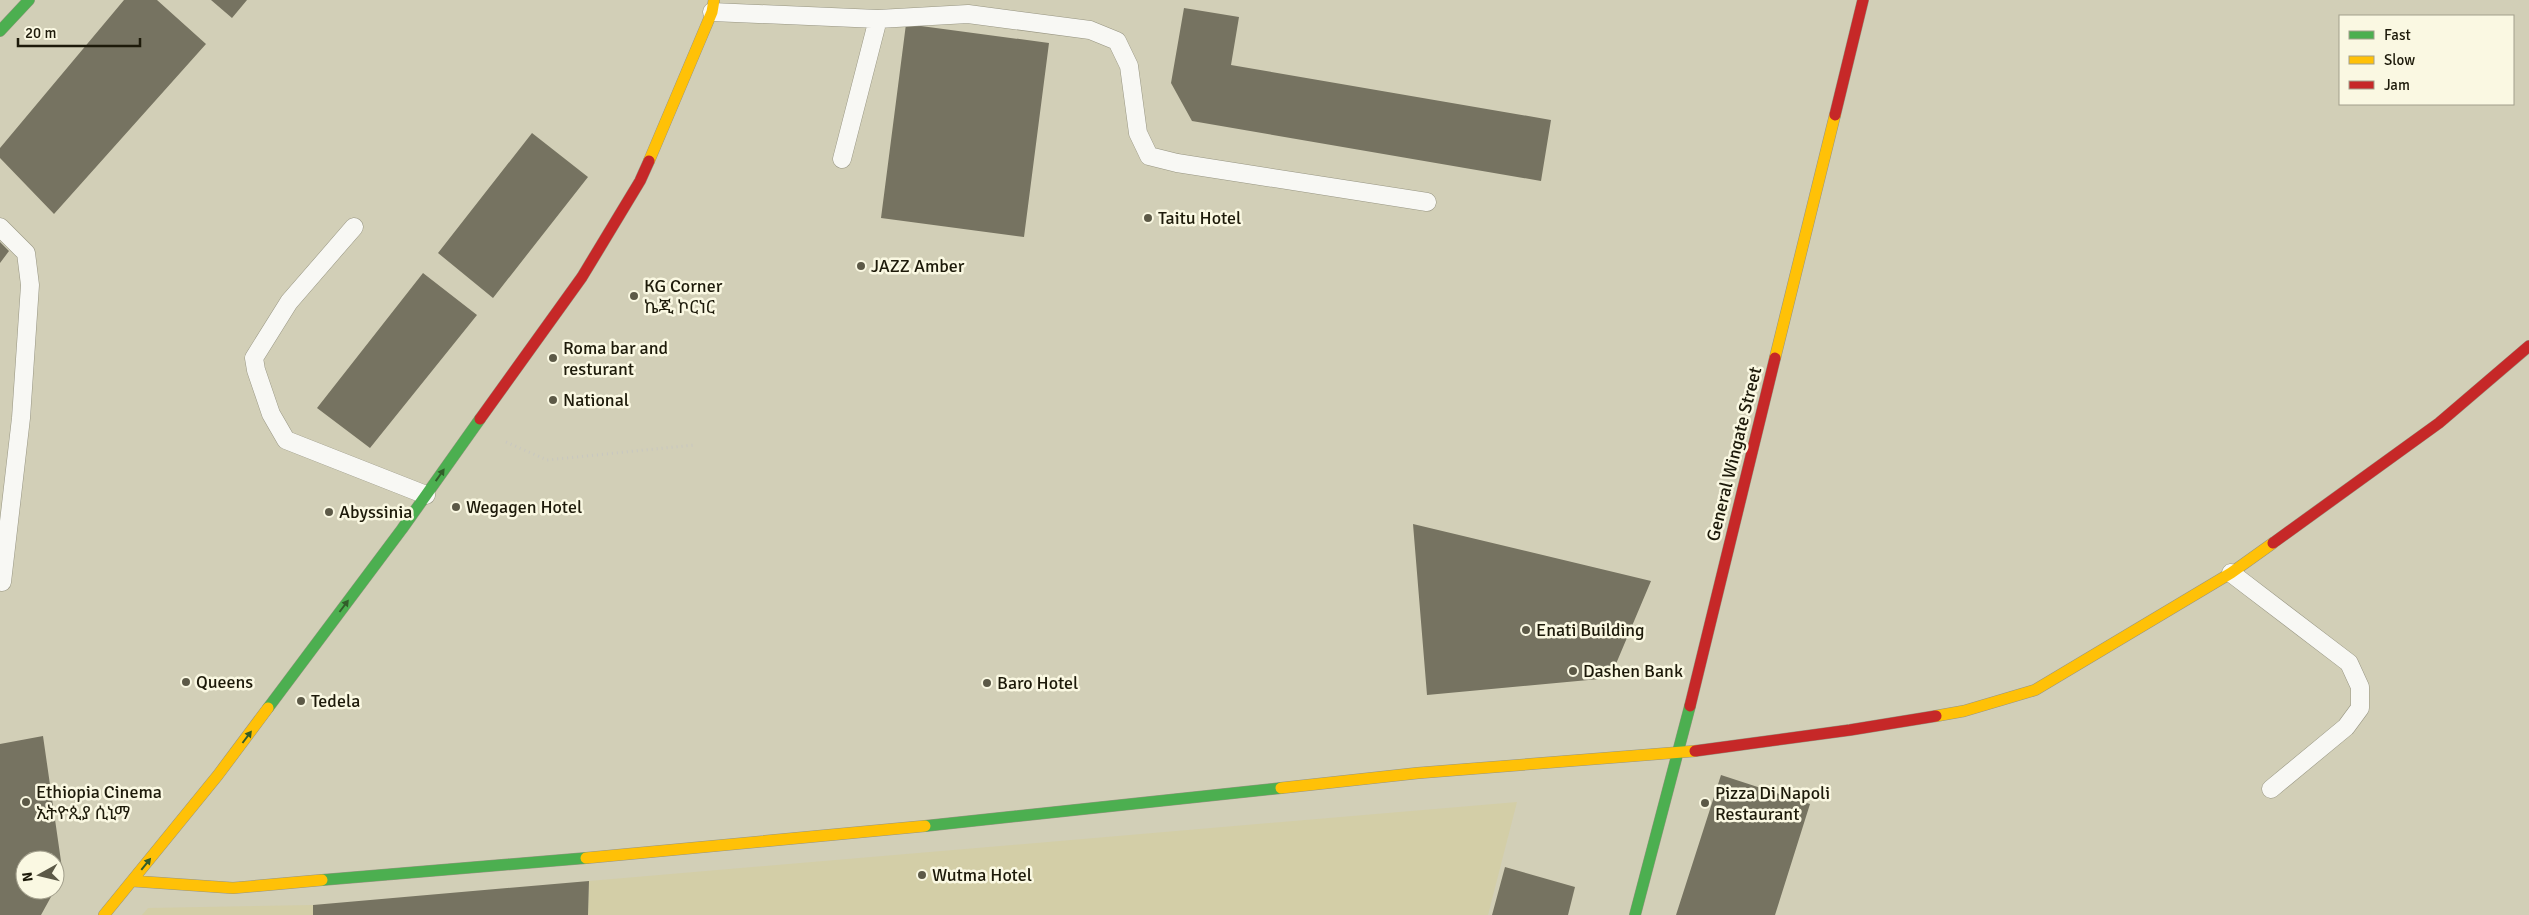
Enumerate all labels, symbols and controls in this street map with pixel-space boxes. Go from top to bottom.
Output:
scale bar [18,15,140,47]
legend [2339,15,2514,105]
text: 20 m [25,24,56,42]
text: Fast [2384,26,2411,44]
text: Slow [2384,51,2415,69]
text: Jam [2384,76,2410,94]
place label: Taitu Hotel [1158,207,1241,229]
marker: Taitu Hotel [1142,212,1154,224]
place label: JAZZ Amber [871,255,965,277]
marker: JAZZ Amber [855,260,867,272]
place label: KG Corner ኬጂ ኮርነር [644,275,723,318]
marker: KG Corner ኬጂ ኮርነር [628,290,640,302]
place label: Roma bar and resturant [563,337,668,380]
marker: Roma bar and resturant [547,352,559,364]
street label: General Wingate Street [1702,365,1766,543]
place label: National [563,389,629,411]
marker: National [547,394,559,406]
one-way arrow [435,468,445,482]
place label: Wegagen Hotel [466,496,582,518]
place label: Abyssinia [339,501,412,523]
marker: Wegagen Hotel [450,501,462,513]
marker: Abyssinia [323,506,335,518]
one-way arrow [338,600,349,613]
place label: Enati Building [1536,619,1645,641]
marker: Enati Building [1520,624,1532,636]
place label: Dashen Bank [1583,660,1683,682]
marker: Dashen Bank [1567,665,1579,677]
place label: Queens [196,671,253,693]
place label: Baro Hotel [997,672,1078,694]
marker: Queens [180,676,192,688]
marker: Baro Hotel [981,677,993,689]
place label: Tedela [311,690,360,712]
marker: Tedela [295,695,307,707]
one-way arrow [241,731,252,744]
place label: Ethiopia Cinema ኢትዮጲያ ሲኒማ [36,781,162,824]
place label: Pizza Di Napoli Restaurant [1715,782,1830,825]
marker: Ethiopia Cinema ኢትዮጲያ ሲኒማ [20,796,32,808]
marker: Pizza Di Napoli Restaurant [1699,797,1711,809]
north arrow [15,850,65,900]
one-way arrow [141,858,152,871]
place label: Wutma Hotel [932,864,1032,886]
marker: Wutma Hotel [916,869,928,881]
text: N [19,871,37,883]

